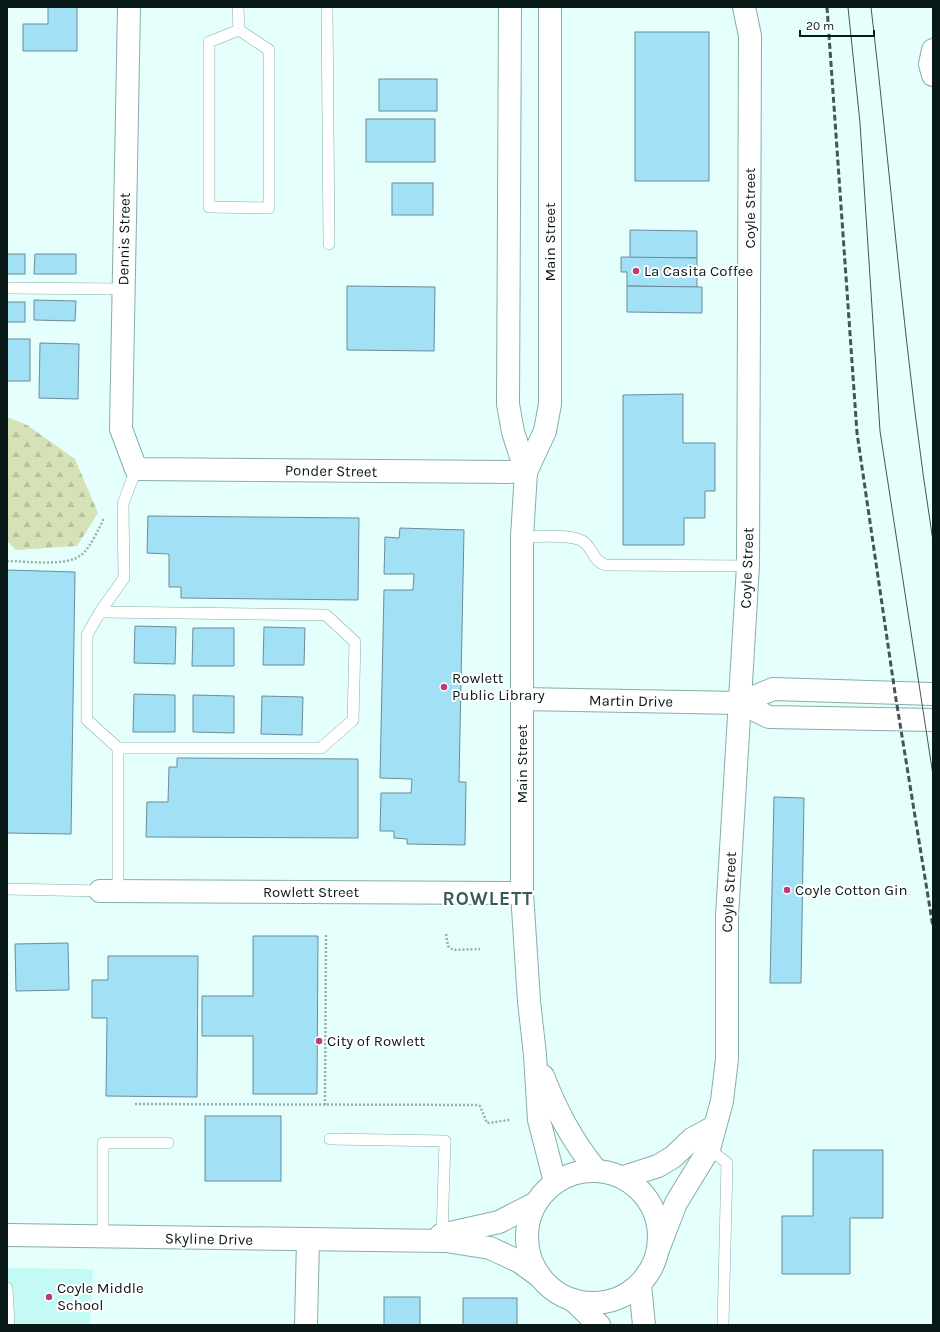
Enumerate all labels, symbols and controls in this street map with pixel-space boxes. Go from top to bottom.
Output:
scale bar [800,12,874,38]
text: 20 m [806,19,834,33]
street label: Coyle Street [741,167,759,249]
street label: Dennis Street [114,192,134,286]
street label: Main Street [541,202,559,282]
place label: La Casita Coffee [644,262,753,280]
marker: La Casita Coffee [631,266,641,276]
street label: Ponder Street [285,461,378,481]
street label: Coyle Street [737,527,757,609]
place label: Rowlett Public Library [452,669,545,704]
marker: Rowlett Public Library [439,682,449,692]
street label: Martin Drive [589,691,673,711]
street label: Main Street [513,724,531,804]
street label: Coyle Street [718,851,740,933]
place label: Coyle Cotton Gin [795,881,908,899]
street label: Rowlett Street [263,883,359,901]
marker: Coyle Cotton Gin [782,885,792,895]
district label: ROWLETT [443,888,533,910]
place label: City of Rowlett [327,1032,426,1050]
marker: City of Rowlett [314,1036,324,1046]
street label: Skyline Drive [165,1229,253,1249]
place label: Coyle Middle School [57,1279,144,1314]
marker: Coyle Middle School [44,1292,54,1302]

